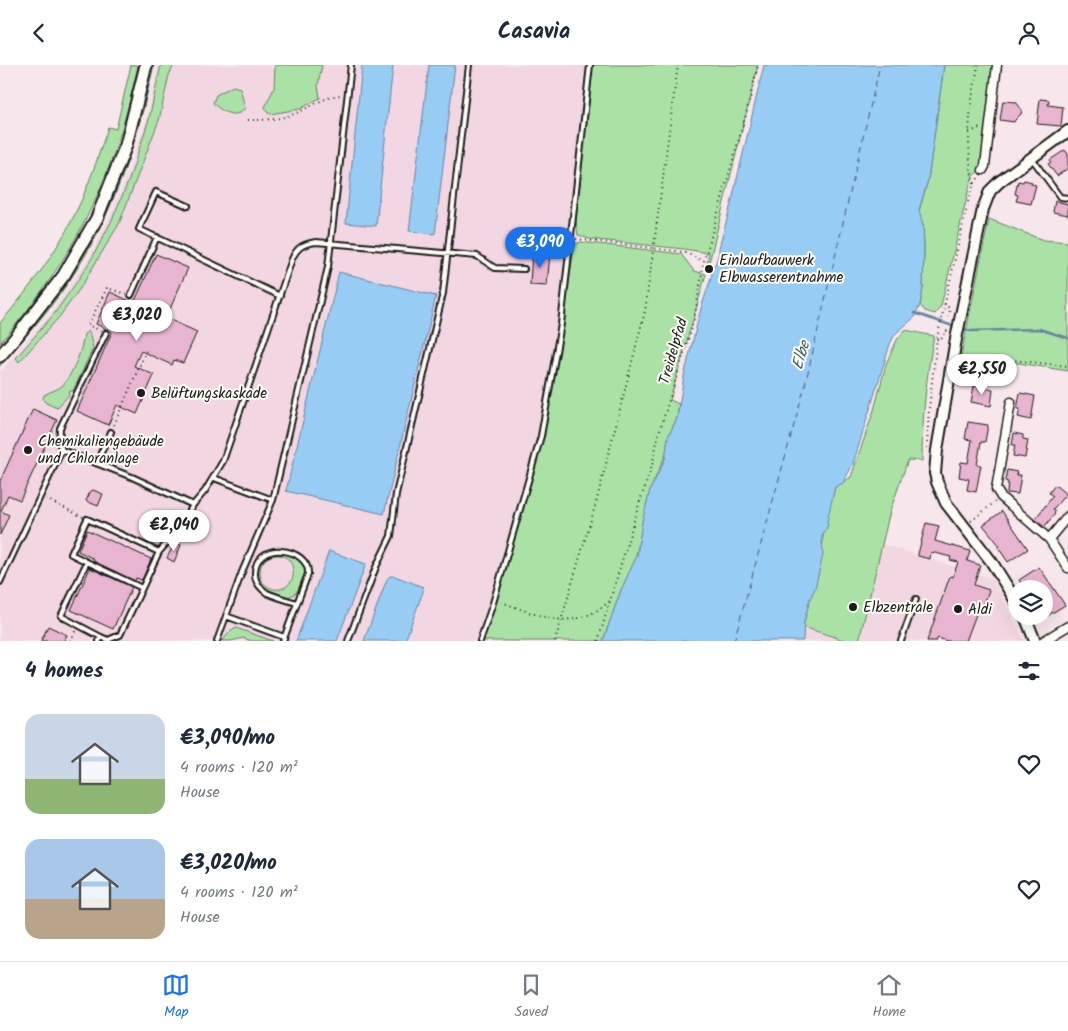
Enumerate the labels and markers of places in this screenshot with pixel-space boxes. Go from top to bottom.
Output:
pin: €3,090 [499,227,581,269]
place label: Einlaufbauwerk Elbwasserentnahme [719,249,844,290]
marker: Einlaufbauwerk Elbwasserentnahme [703,263,715,275]
pin: €3,020 [96,299,178,342]
pin: €2,550 [941,353,1023,396]
place label: Belüftungskaskade [151,382,267,406]
marker: Belüftungskaskade [135,387,147,399]
place label: Chemikaliengebäude und Chloranlage [38,430,164,471]
marker: Chemikaliengebäude und Chloranlage [22,444,34,456]
pin: €2,040 [133,509,215,552]
place label: Elbzentrale [863,596,933,620]
place label: Aldi [968,598,993,622]
marker: Elbzentrale [847,601,859,613]
marker: Aldi [952,603,964,615]

